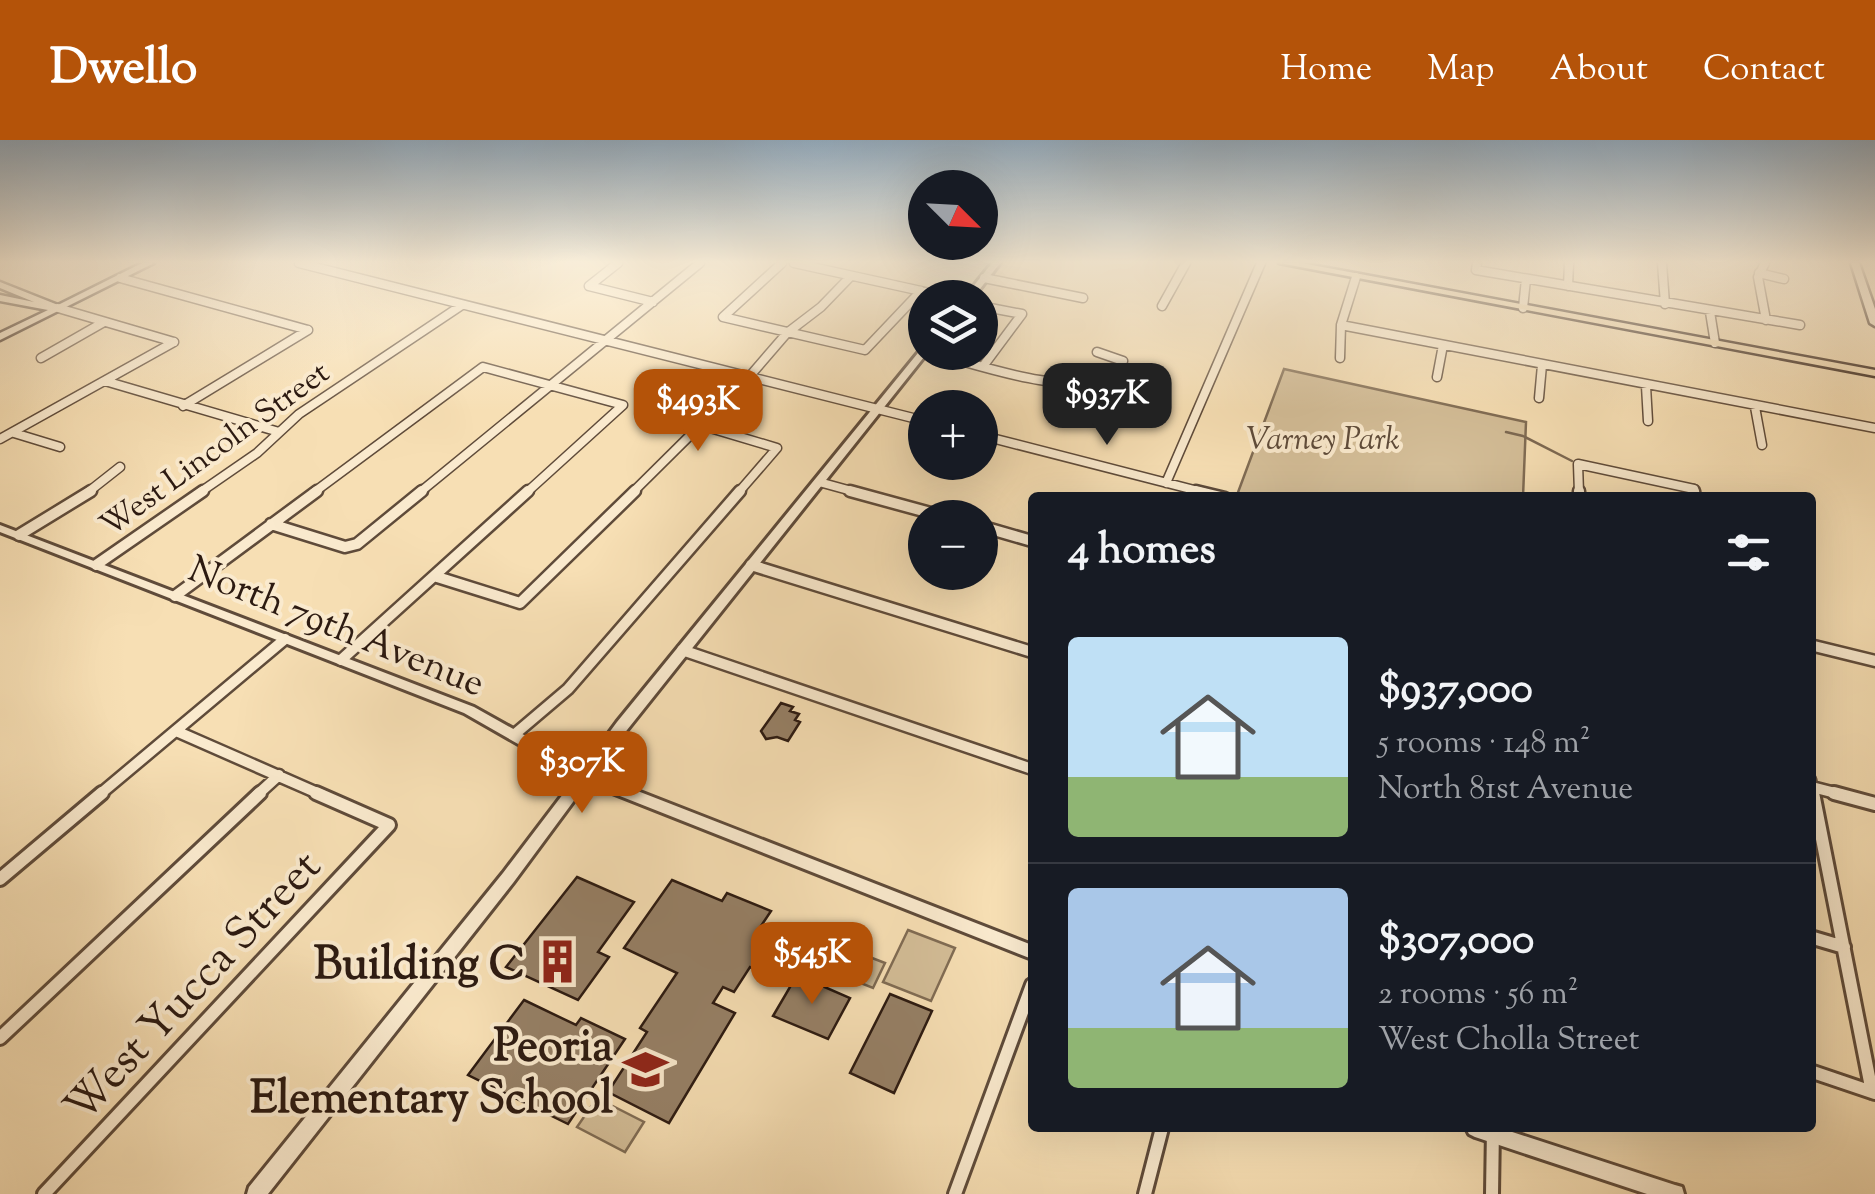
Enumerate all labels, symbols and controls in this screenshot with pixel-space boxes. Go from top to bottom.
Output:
text: Dwello [50,36,197,105]
text: Home [1280,45,1372,96]
text: Map [1427,45,1495,96]
text: About [1550,45,1648,96]
text: Contact [1703,45,1825,96]
north arrow [908,170,998,260]
map controls [908,170,998,590]
button: layers [908,280,998,370]
street label: West Lincoln Street [92,351,340,549]
pin: $937K [1037,363,1177,448]
pin: $493K [628,369,768,454]
text: $937K [1065,372,1149,418]
text: $493K [656,378,740,424]
button: + [908,390,998,480]
park label: Varney Park [1246,418,1400,464]
button: − [908,500,998,590]
text: 4 homes [1068,522,1216,582]
icon: filters [1721,525,1776,580]
street label: North 79th Avenue [179,545,492,713]
text: $937,000 [1378,661,1533,721]
icon: home [1148,677,1268,797]
text: 5 rooms · 148 m² [1378,721,1591,767]
pin: $307K [512,731,652,816]
text: $307K [539,740,625,786]
text: North 81st Avenue [1378,767,1633,813]
street label: West Yucca Street [51,838,339,1139]
text: $307,000 [1378,912,1534,972]
pin: $545K [742,922,882,1007]
icon: home [1148,928,1268,1048]
text: $545K [773,931,851,977]
place label: Building C [314,935,525,1000]
building icon: Building C [534,938,582,986]
text: 2 rooms · 56 m² [1378,972,1578,1018]
place label: Peoria Elementary School [250,1017,613,1134]
text: West Cholla Street [1378,1018,1639,1064]
school or university icon: Peoria Elementary School [622,1046,670,1094]

